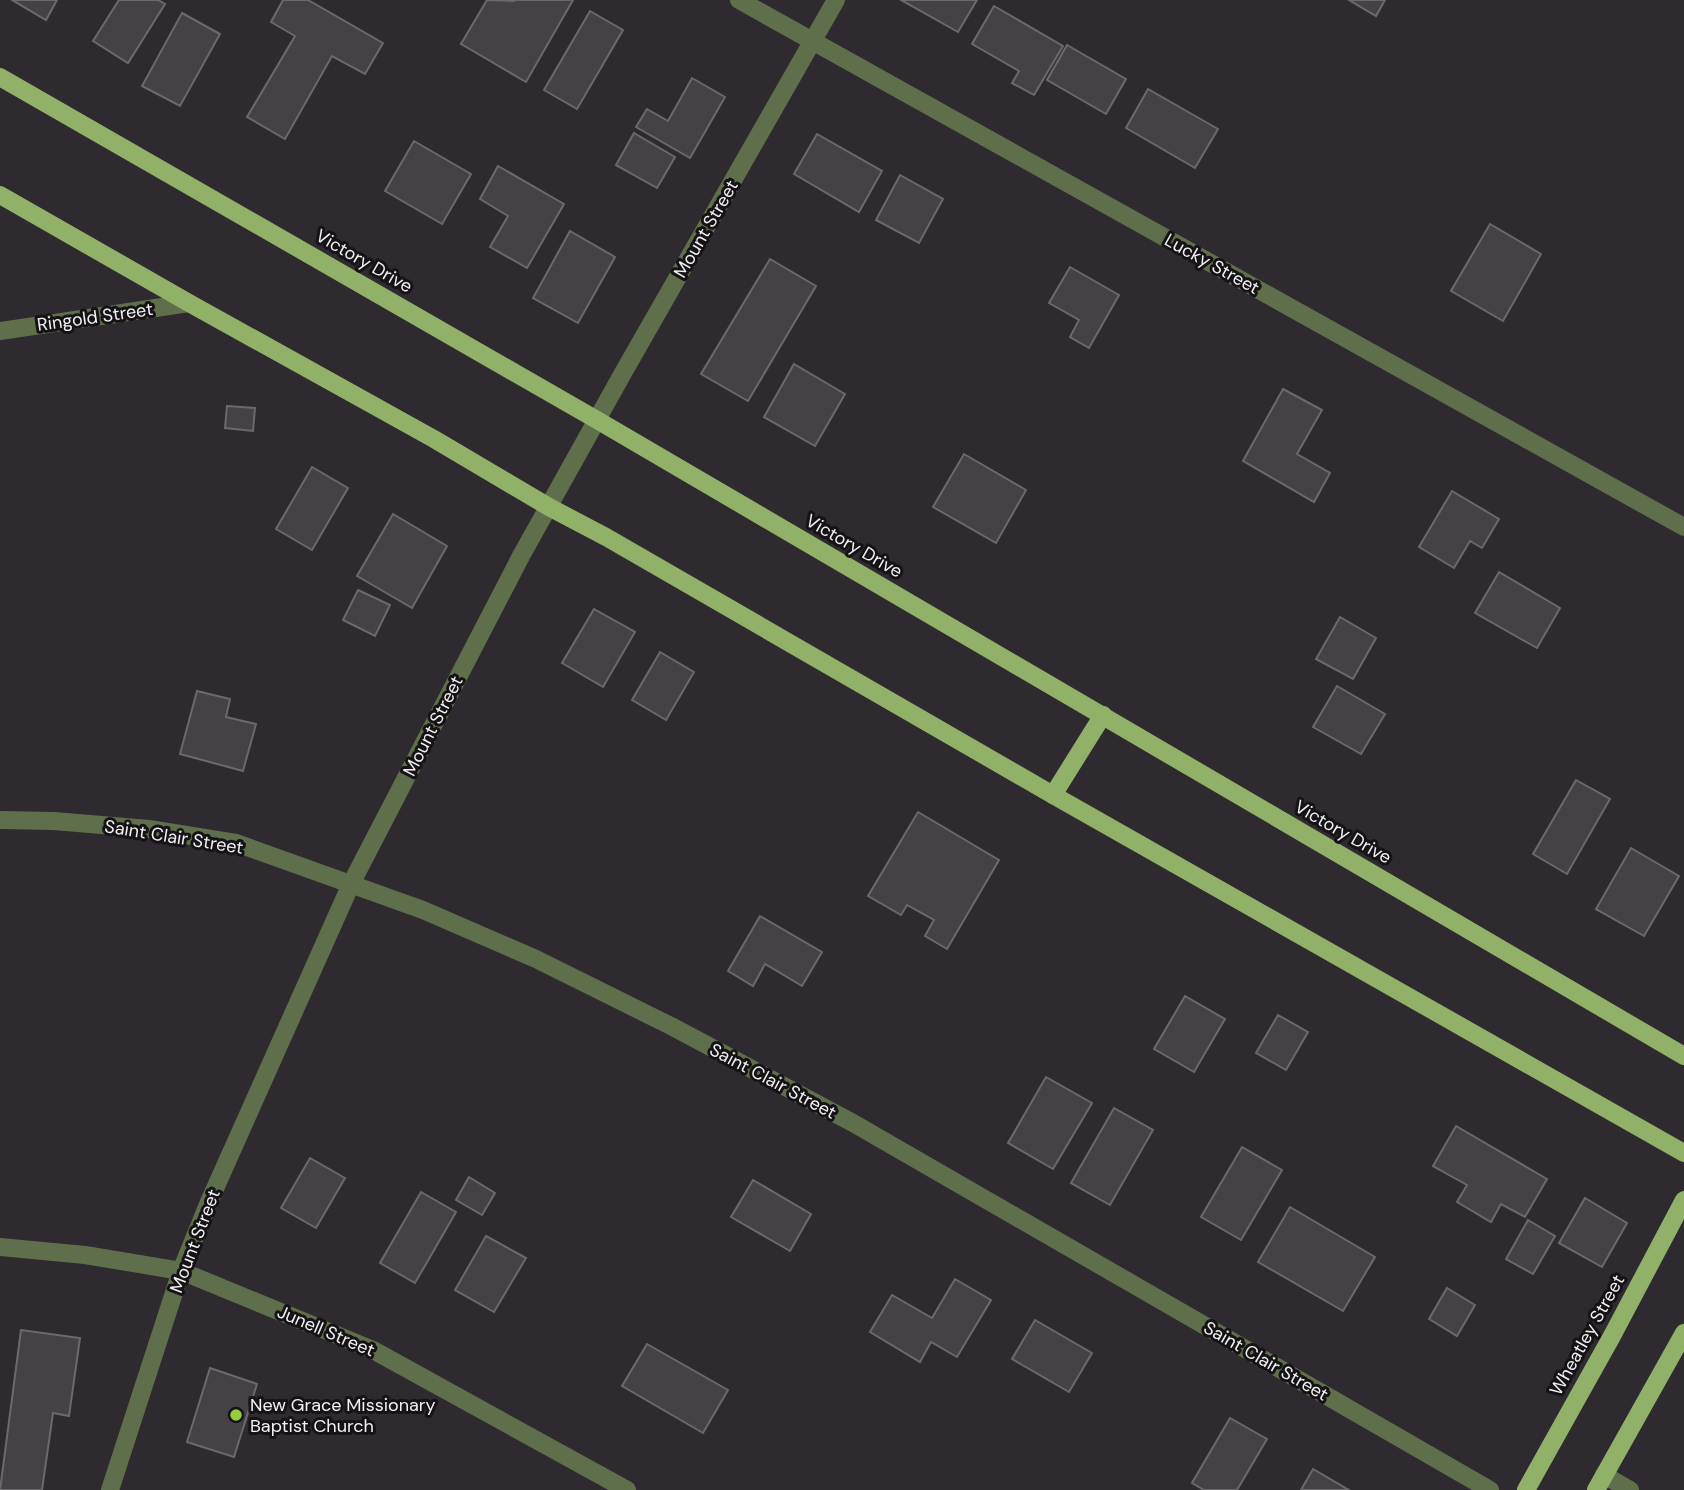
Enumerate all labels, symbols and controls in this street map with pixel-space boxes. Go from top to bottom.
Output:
street label: Mount Street [668,176,744,282]
street label: Victory Drive [311,224,417,298]
street label: Lucky Street [1160,228,1264,300]
street label: Ringold Street [35,297,155,337]
street label: Victory Drive [801,509,907,583]
street label: Mount Street [397,672,469,780]
street label: Victory Drive [1290,795,1396,869]
street label: Saint Clair Street [103,814,245,860]
street label: Saint Clair Street [705,1037,841,1125]
street label: Mount Street [164,1186,226,1296]
street label: Wheatley Street [1544,1270,1630,1400]
street label: Junell Street [274,1300,378,1362]
street label: Saint Clair Street [1199,1316,1333,1406]
place label: New Grace Missionary Baptist Church [250,1393,436,1438]
marker: New Grace Missionary Baptist Church [228,1407,244,1423]

